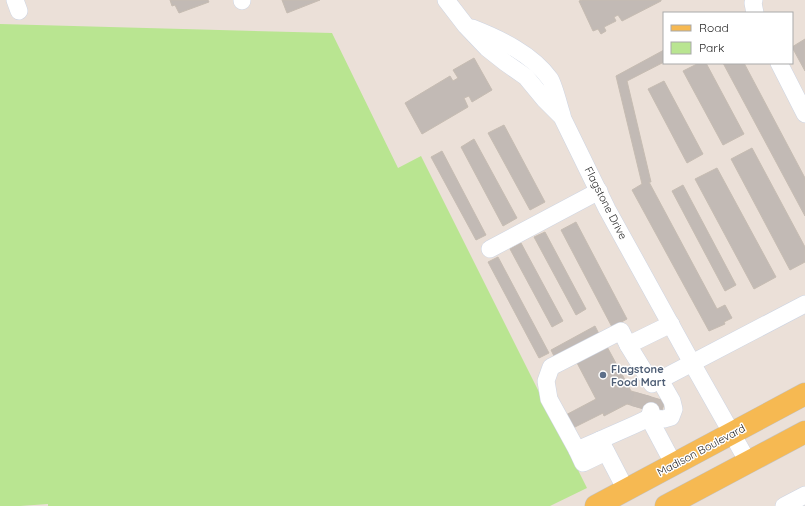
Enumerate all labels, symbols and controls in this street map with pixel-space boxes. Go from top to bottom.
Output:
legend [663,12,793,64]
text: Road [699,20,729,35]
text: Park [699,40,724,55]
street label: Flagstone Drive [582,164,630,242]
place label: Flagstone Food Mart [611,362,666,389]
marker: Flagstone Food Mart [598,370,608,380]
street label: Madison Boulevard [655,421,747,479]

